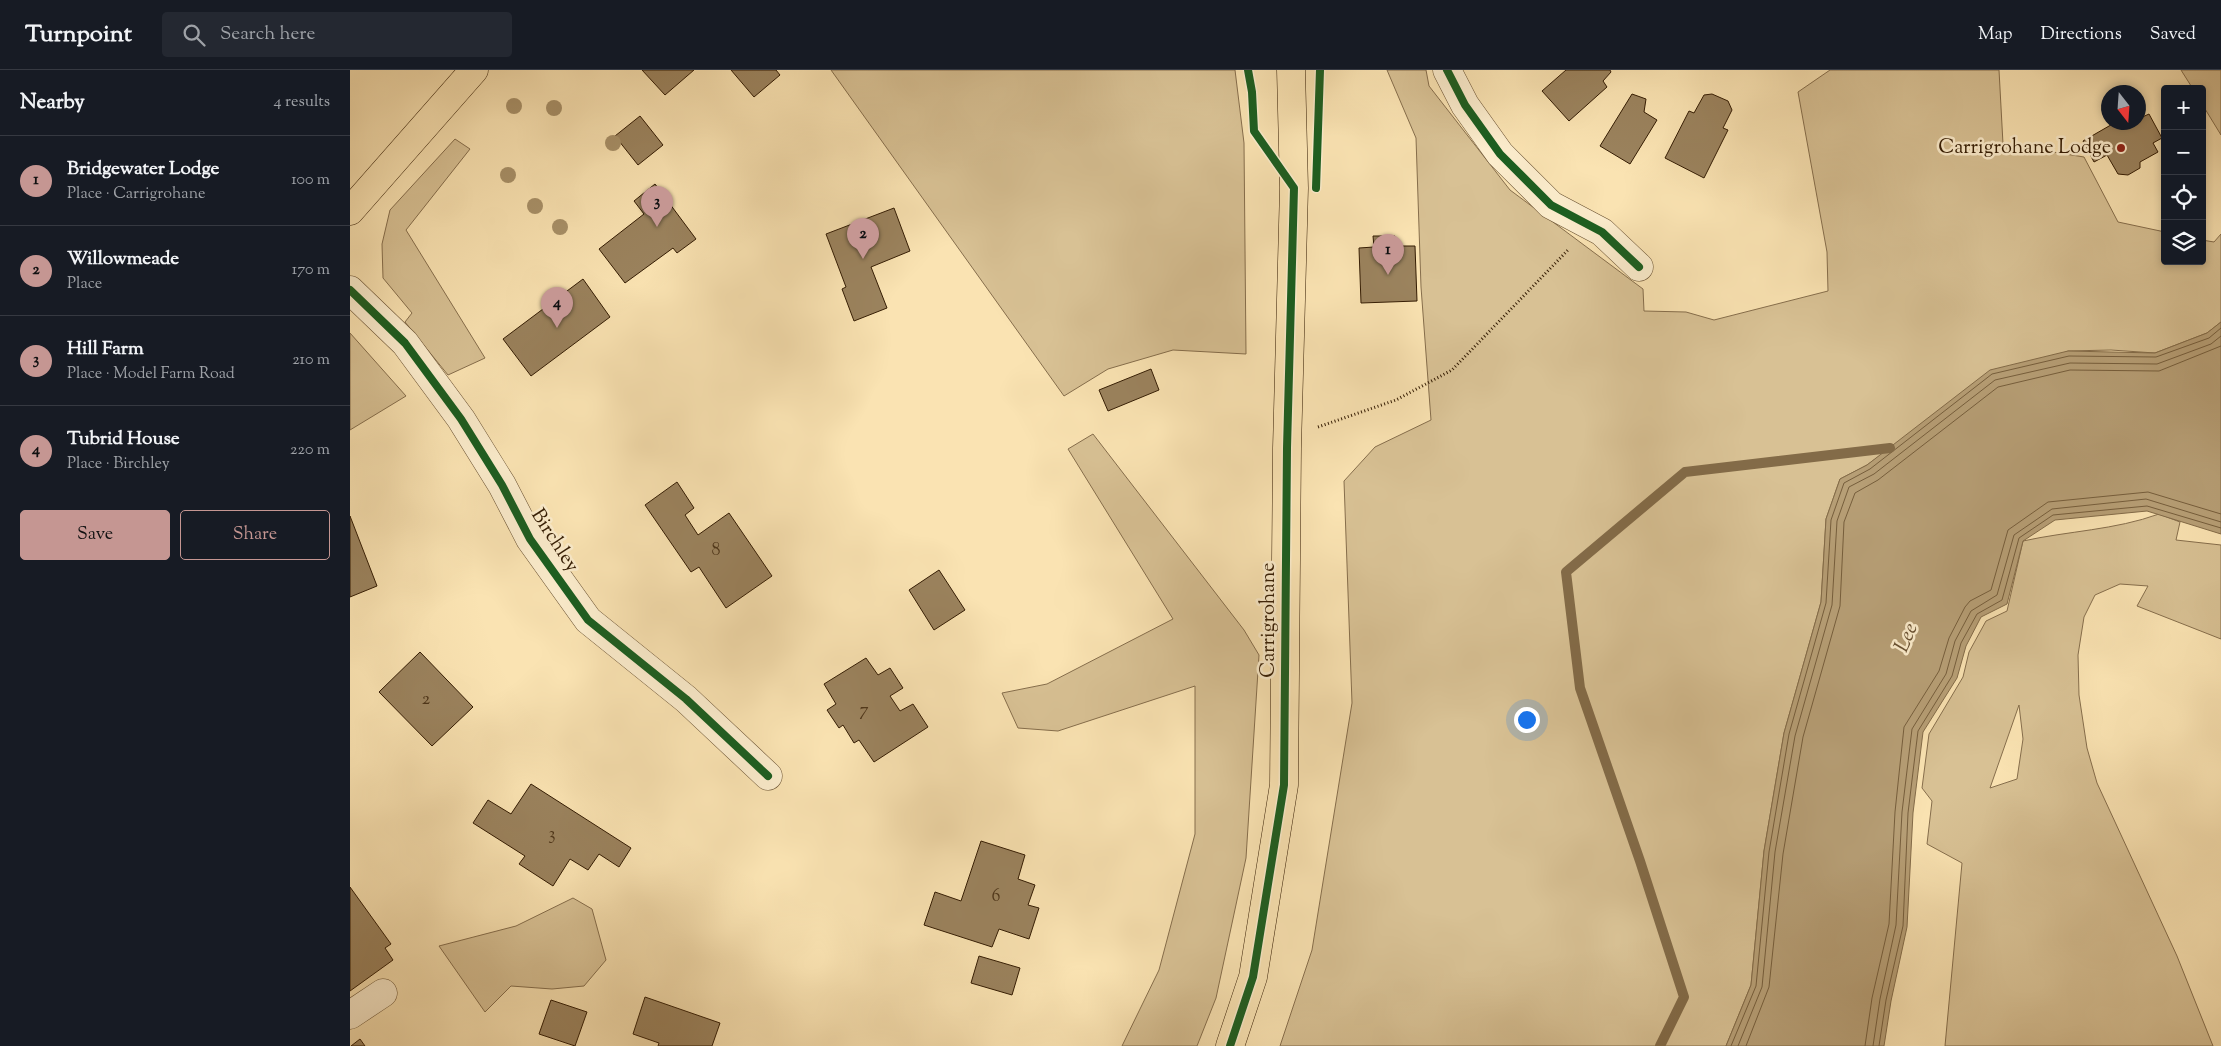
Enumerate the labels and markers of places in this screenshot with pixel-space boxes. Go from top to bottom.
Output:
place label: Carrigrohane Lodge [1938,134,2111,163]
marker: Carrigrohane Lodge [2115,142,2127,154]
pin: 3 [641,186,673,227]
pin: 2 [847,218,879,259]
pin: 1 [1372,234,1404,275]
pin: 4 [541,287,573,328]

